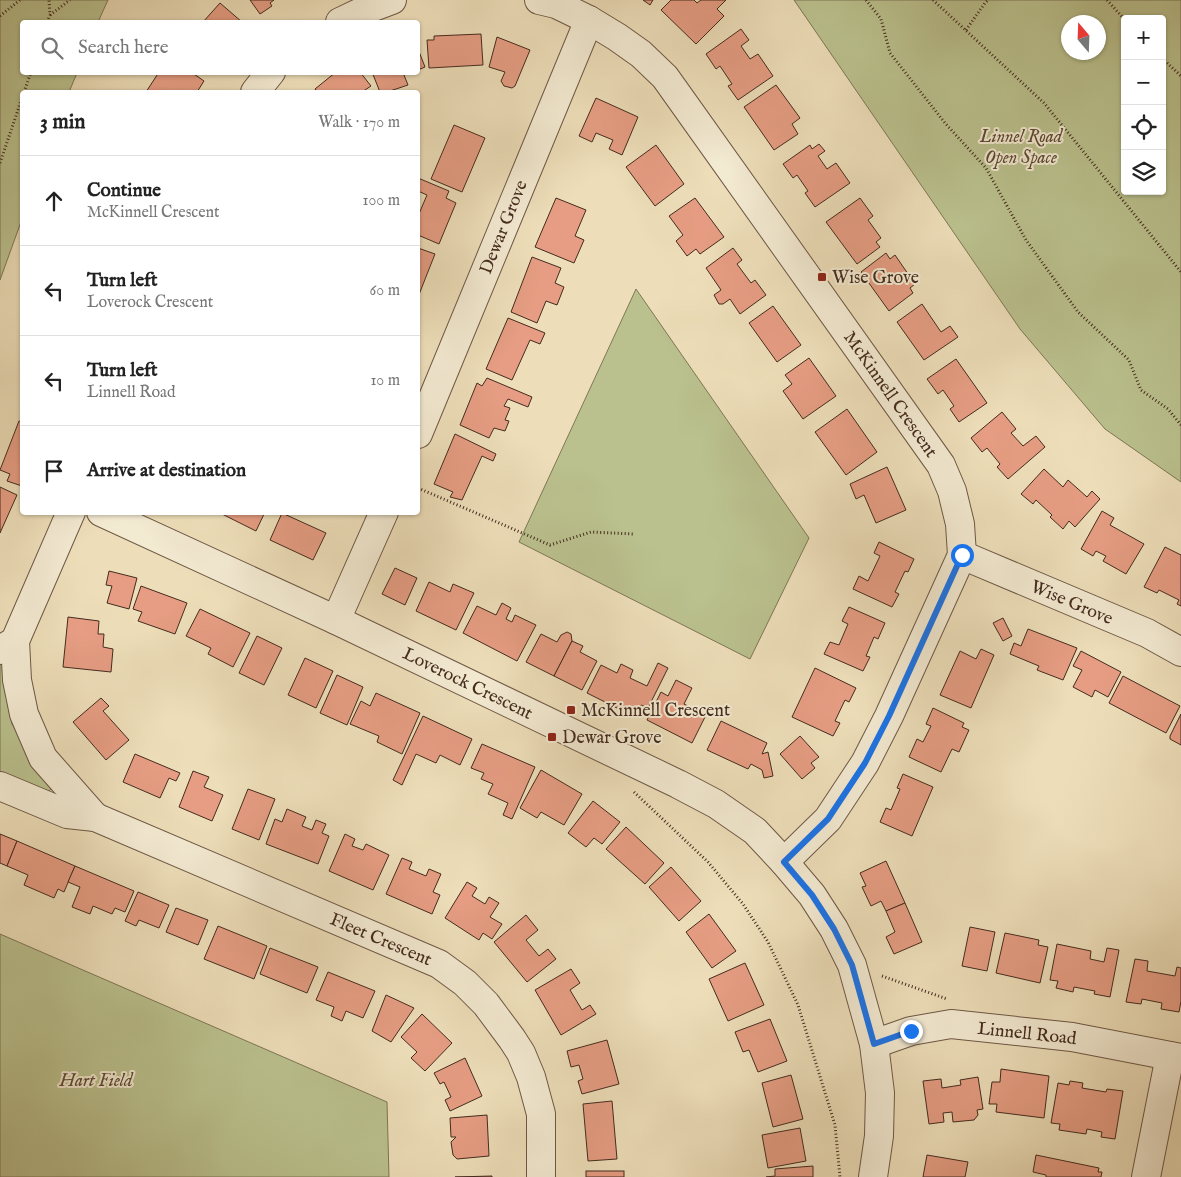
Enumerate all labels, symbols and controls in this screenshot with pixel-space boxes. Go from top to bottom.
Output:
north arrow [1061,15,1106,60]
map controls [1121,15,1166,195]
button: + [1121,15,1166,60]
search box [20,20,420,75]
icon: search [38,34,66,62]
text: Search here [78,36,169,60]
button: − [1121,60,1166,105]
button: locate [1121,105,1166,150]
text: 3 min [40,109,85,136]
text: Walk · 170 m [318,113,400,133]
park label: Linnel Road Open Space [979,126,1064,170]
button: layers [1121,150,1166,195]
street label: Dewar Grove [475,177,534,278]
text: Continue [87,179,161,203]
icon: ahead [40,187,68,215]
text: 100 m [363,191,400,211]
text: McKinnell Crescent [87,203,220,223]
place label: Wise Grove [832,267,919,290]
text: Turn left [87,269,158,293]
marker: Wise Grove [816,271,828,283]
icon: left [40,277,68,305]
text: 60 m [370,281,400,301]
text: Loverock Crescent [87,293,213,313]
street label: McKinnell Crescent [838,327,942,463]
text: Turn left [87,359,158,383]
icon: left [40,367,68,395]
text: 10 m [370,371,400,391]
text: Linnell Road [87,383,175,403]
icon: arrive [40,457,68,485]
text: Arrive at destination [87,459,246,483]
route start [951,544,974,567]
street label: Wise Grove [1027,576,1116,631]
street label: Loverock Crescent [399,643,536,726]
place label: McKinnell Crescent [581,700,730,723]
marker: McKinnell Crescent [565,704,577,716]
place label: Dewar Grove [562,727,661,750]
marker: Dewar Grove [546,731,558,743]
street label: Fleet Crescent [326,909,435,972]
street label: Linnell Road [976,1018,1078,1051]
route end [900,1020,923,1043]
park label: Hart Field [58,1070,134,1093]

